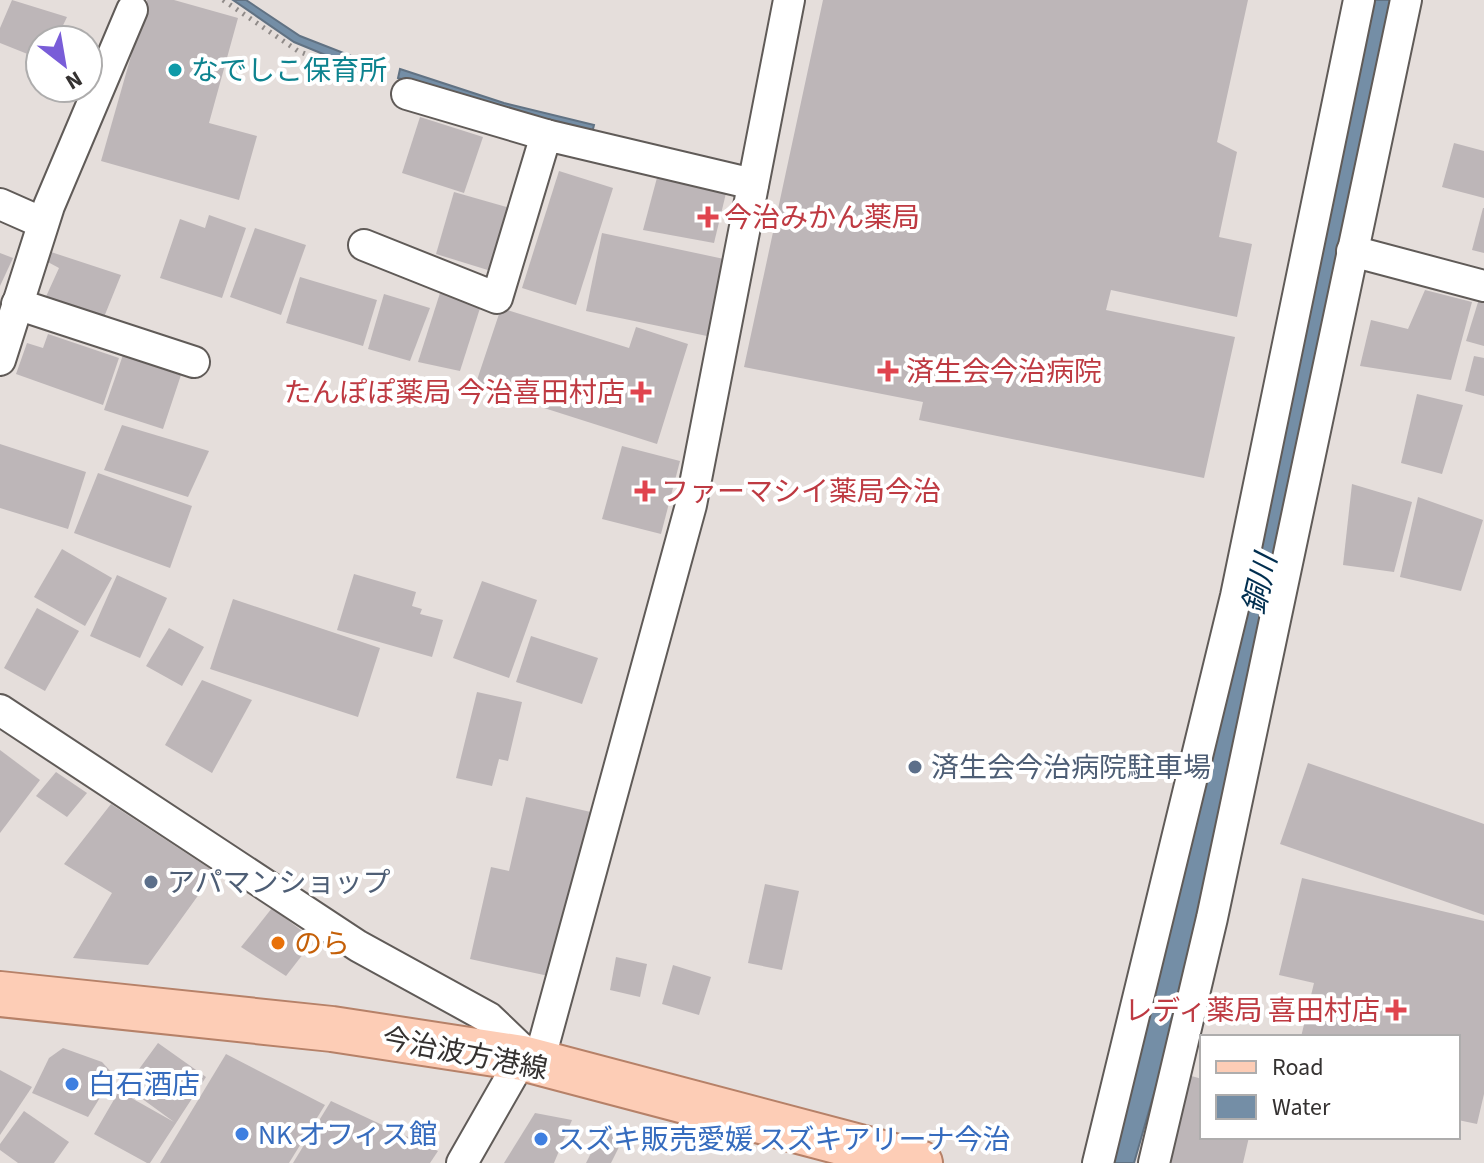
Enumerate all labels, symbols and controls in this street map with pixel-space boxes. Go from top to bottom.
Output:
north arrow [24,24,104,104]
place label: なでしこ保育所 [191,51,387,91]
marker: なでしこ保育所 [166,61,184,79]
text: N [59,63,88,98]
place label: 今治みかん薬局 [724,198,920,238]
marker: 今治みかん薬局 [699,208,717,226]
place label: 済生会今治病院 [906,352,1102,392]
marker: 済生会今治病院 [877,360,899,382]
place label: たんぽぽ薬局 今治喜田村店 [283,373,625,413]
marker: たんぽぽ薬局 今治喜田村店 [632,383,650,401]
place label: ファーマシイ薬局今治 [661,472,941,512]
marker: ファーマシイ薬局今治 [636,482,654,500]
water label: 銅川 [1233,547,1289,618]
place label: 済生会今治病院駐車場 [931,748,1211,788]
marker: 済生会今治病院駐車場 [906,758,924,776]
place label: アパマンショップ [167,863,390,903]
marker: アパマンショップ [142,873,160,891]
place label: のら [294,924,350,964]
marker: のら [269,934,287,952]
place label: レディ薬局 喜田村店 [1124,991,1380,1031]
marker: レディ薬局 喜田村店 [1387,1001,1405,1019]
street label: 今治波方港線 [379,1018,551,1090]
legend [1200,1035,1460,1139]
text: Road [1272,1050,1324,1085]
place label: 白石酒店 [88,1065,200,1105]
marker: 白石酒店 [63,1075,81,1093]
text: Water [1272,1090,1331,1125]
place label: NK オフィス館 [258,1115,437,1155]
place label: スズキ販売愛媛 スズキアリーナ今治 [557,1120,1011,1160]
marker: NK オフィス館 [233,1125,251,1143]
marker: スズキ販売愛媛 スズキアリーナ今治 [532,1130,550,1148]

